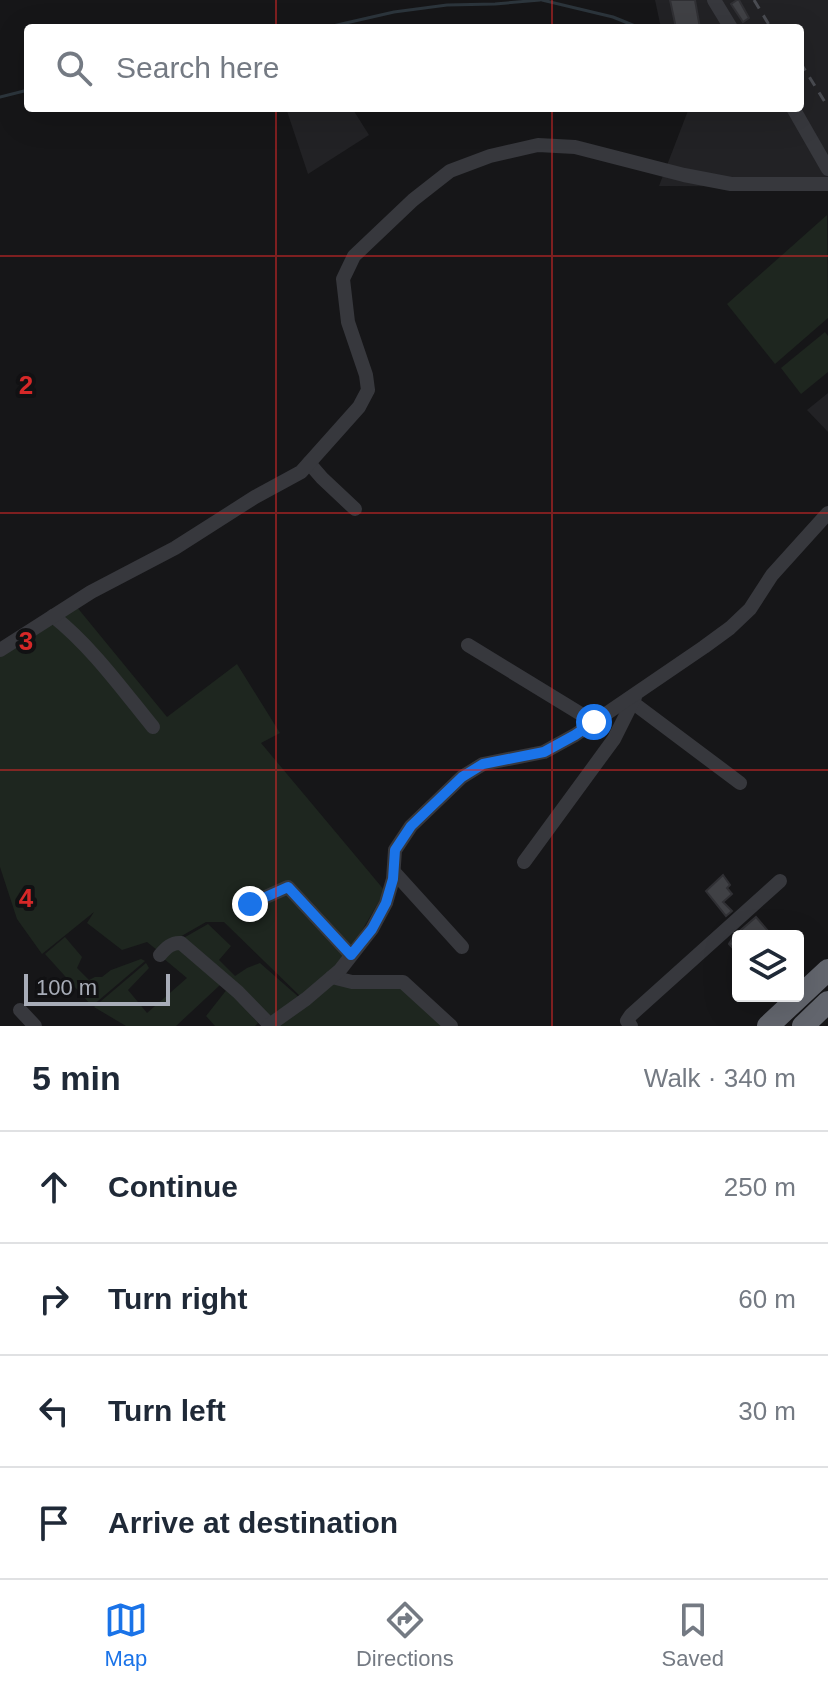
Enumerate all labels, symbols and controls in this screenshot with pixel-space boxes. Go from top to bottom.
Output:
search box [24,24,804,112]
icon: search [52,46,96,90]
text: Search here [116,51,279,84]
text: 2 [19,370,33,400]
text: 3 [19,626,33,656]
route start [576,704,612,740]
text: 4 [19,883,34,913]
route end [232,886,268,922]
map controls [732,930,804,1002]
button: layers [732,930,804,1002]
scale bar [24,970,170,1006]
text: 100 m [36,975,97,1000]
text: 5 min [32,1059,121,1097]
text: Walk · 340 m [644,1063,796,1093]
icon: ahead [32,1165,76,1209]
text: Continue [108,1170,238,1203]
text: 250 m [724,1172,796,1202]
icon: right [32,1277,76,1321]
text: Turn right [108,1282,247,1315]
text: 60 m [738,1284,796,1314]
icon: left [32,1389,76,1433]
text: Turn left [108,1394,226,1427]
text: 30 m [738,1396,796,1426]
icon: arrive [32,1501,76,1545]
text: Arrive at destination [108,1506,398,1539]
tab: Map [104,1598,148,1672]
tab: Directions [356,1598,454,1672]
tab: Saved [662,1598,724,1672]

